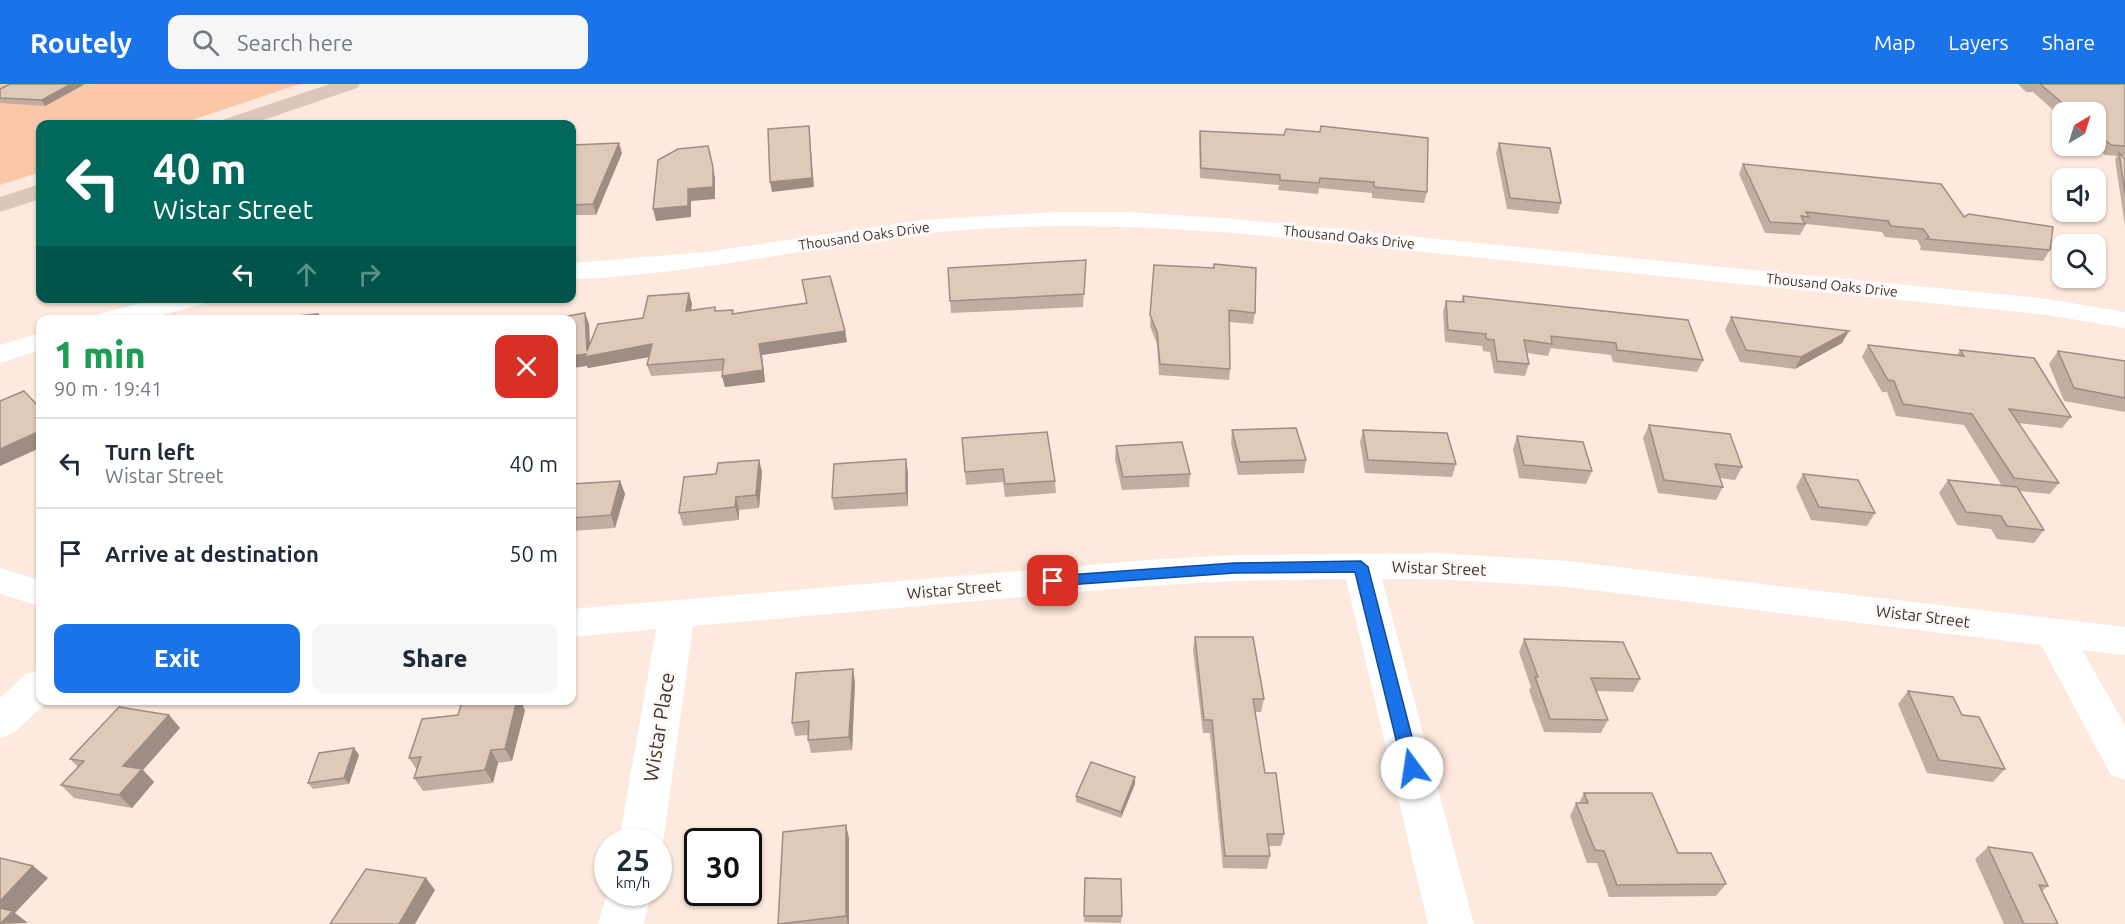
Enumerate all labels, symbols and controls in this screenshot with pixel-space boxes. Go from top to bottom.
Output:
search box [168,15,588,69]
icon: search [189,26,222,59]
text: Routely [30,27,132,58]
text: Search here [237,30,353,55]
text: Map [1874,30,1915,54]
text: Layers [1948,30,2009,54]
text: Share [2042,30,2095,54]
north arrow [2052,102,2106,156]
map controls [2052,102,2106,288]
icon: left [54,144,132,222]
text: 40 m [153,145,247,192]
button: sound [2052,168,2106,222]
text: Wistar Street [153,194,313,224]
street label: Thousand Oaks Drive [797,219,931,253]
street label: Thousand Oaks Drive [1282,222,1416,252]
button: search [2052,234,2106,288]
icon: left [227,258,260,291]
icon: ahead [290,258,323,291]
icon: right [353,258,386,291]
street label: Thousand Oaks Drive [1765,270,1899,300]
text: 1 min [54,334,146,375]
button: close [495,335,558,398]
text: 90 m · 19:41 [54,377,163,400]
text: Turn left [105,439,195,464]
icon: left [54,447,87,480]
text: 40 m [509,451,558,476]
text: Wistar Street [105,464,224,487]
icon: arrive [54,537,87,570]
text: Arrive at destination [105,541,319,566]
text: 50 m [509,541,558,566]
pin [1027,555,1078,606]
street label: Wistar Street [1391,557,1487,579]
icon: arrive [1036,564,1069,597]
street label: Wistar Street [906,576,1003,602]
street label: Wistar Street [1875,601,1972,631]
button: Exit [54,624,300,693]
button: Share [312,624,558,693]
street label: Wistar Place [639,671,679,783]
position arrow [1380,736,1444,800]
speed limit sign: 30 [684,828,762,906]
text: 25 [616,843,650,877]
text: km/h [616,874,650,891]

